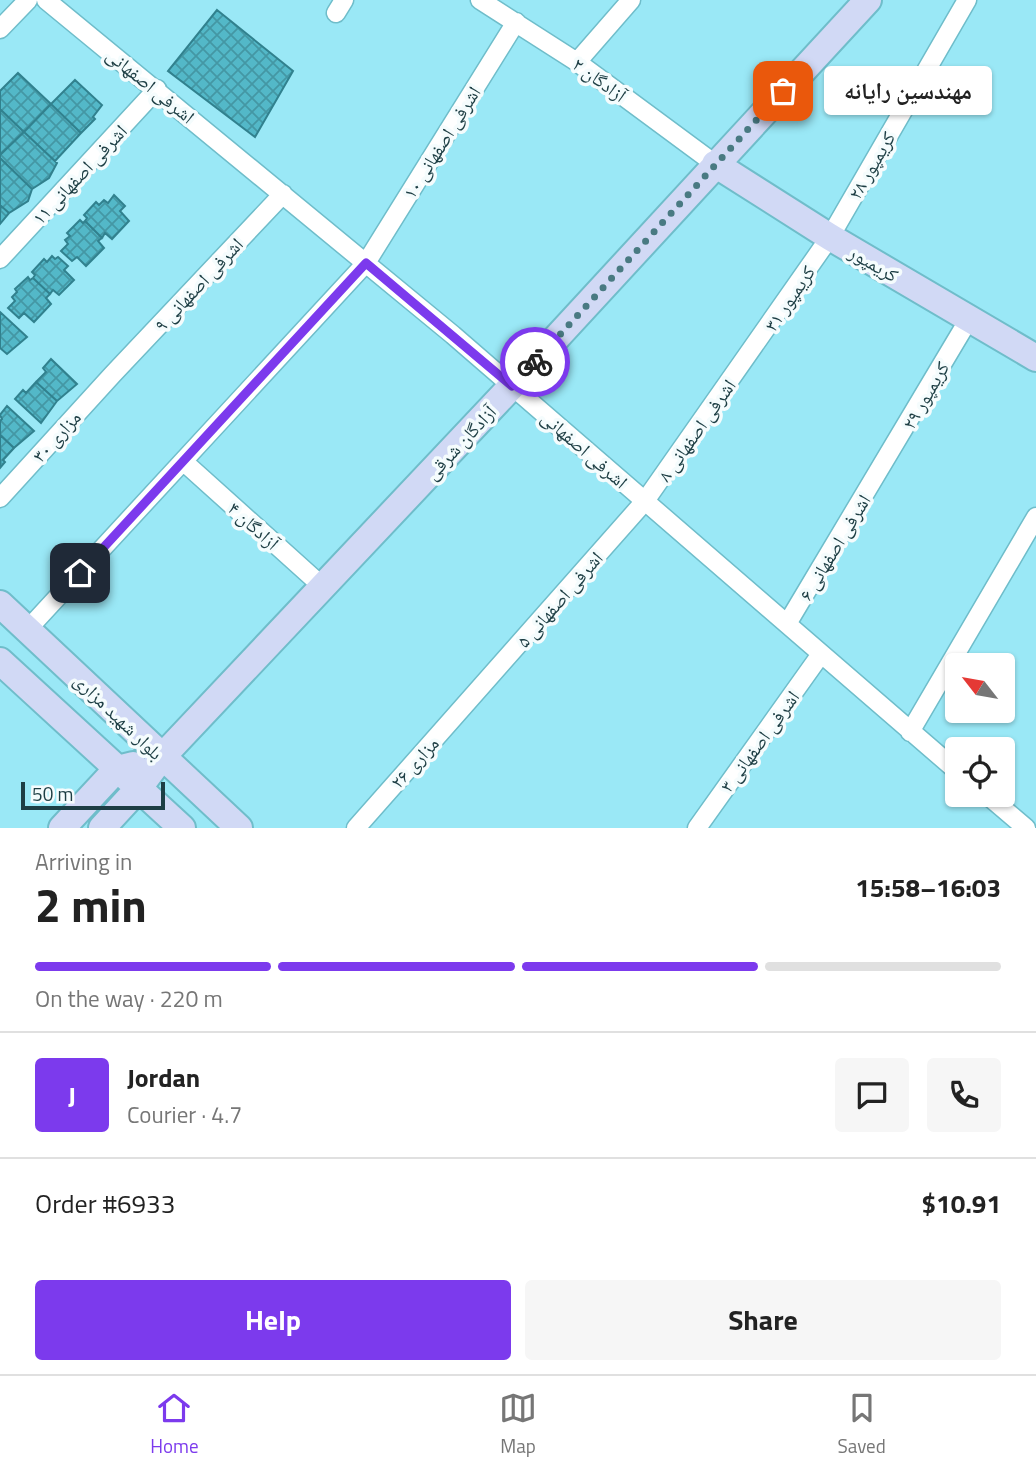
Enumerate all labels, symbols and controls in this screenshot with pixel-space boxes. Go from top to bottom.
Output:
street label: اشرفی اصفهانی [100,40,202,130]
street label: آزادگان ۲ [567,49,634,109]
pin [753,61,813,121]
callout: مهندسین رایانه [825,66,993,116]
icon: bag [764,72,802,110]
text: مهندسین رایانه [844,73,972,108]
street label: اشرفی اصفهانی ۱۰ [395,80,487,204]
street label: اشرفی اصفهانی ۱۱ [25,117,133,231]
street label: کریمپور ۲۸ [840,126,902,204]
street label: اشرفی اصفهانی ۹ [147,230,249,338]
street label: کریمپور [843,237,904,289]
street label: کریمپور ۳۱ [756,259,822,337]
courier [500,327,570,397]
icon: bike [516,343,554,381]
street label: کریمپور ۲۹ [894,356,956,434]
street label: اشرفی اصفهانی ۸ [650,373,742,487]
street label: آزادگان شرقی [418,397,503,486]
street label: اشرفی اصفهانی [535,403,635,495]
street label: مزاری ۳۰ [25,404,87,468]
street label: اشرفی اصفهانی ۶ [791,488,877,606]
street label: آزادگان ۴ [222,494,287,557]
pin [50,543,110,603]
street label: اشرفی اصفهانی ۵ [509,544,609,654]
icon: home [61,554,99,592]
north arrow [945,653,1015,723]
map controls [945,653,1015,807]
street label: بلوار شهید مزاری [68,666,170,766]
street label: اشرفی اصفهانی ۳ [712,684,806,798]
street label: مزاری ۲۶ [383,730,445,794]
button: locate [945,737,1015,807]
scale bar [21,779,164,811]
text: 50 m [32,779,73,808]
text: Arriving in [35,844,132,879]
text: 15:58–16:03 [855,868,1001,907]
text: 2 min [35,870,147,940]
text: On the way · 220 m [35,981,223,1016]
text: Jordan [127,1058,200,1097]
button: chat [835,1058,909,1132]
button: phone [927,1058,1001,1132]
text: J [68,1076,76,1115]
text: Courier · 4.7 [127,1097,242,1132]
text: Order #6933 [35,1184,175,1223]
text: $10.91 [922,1184,1001,1223]
button: Help [35,1280,511,1360]
button: Share [525,1280,1001,1360]
tab: Home [150,1389,198,1460]
tab: Map [499,1389,537,1460]
tab: Saved [837,1389,886,1460]

